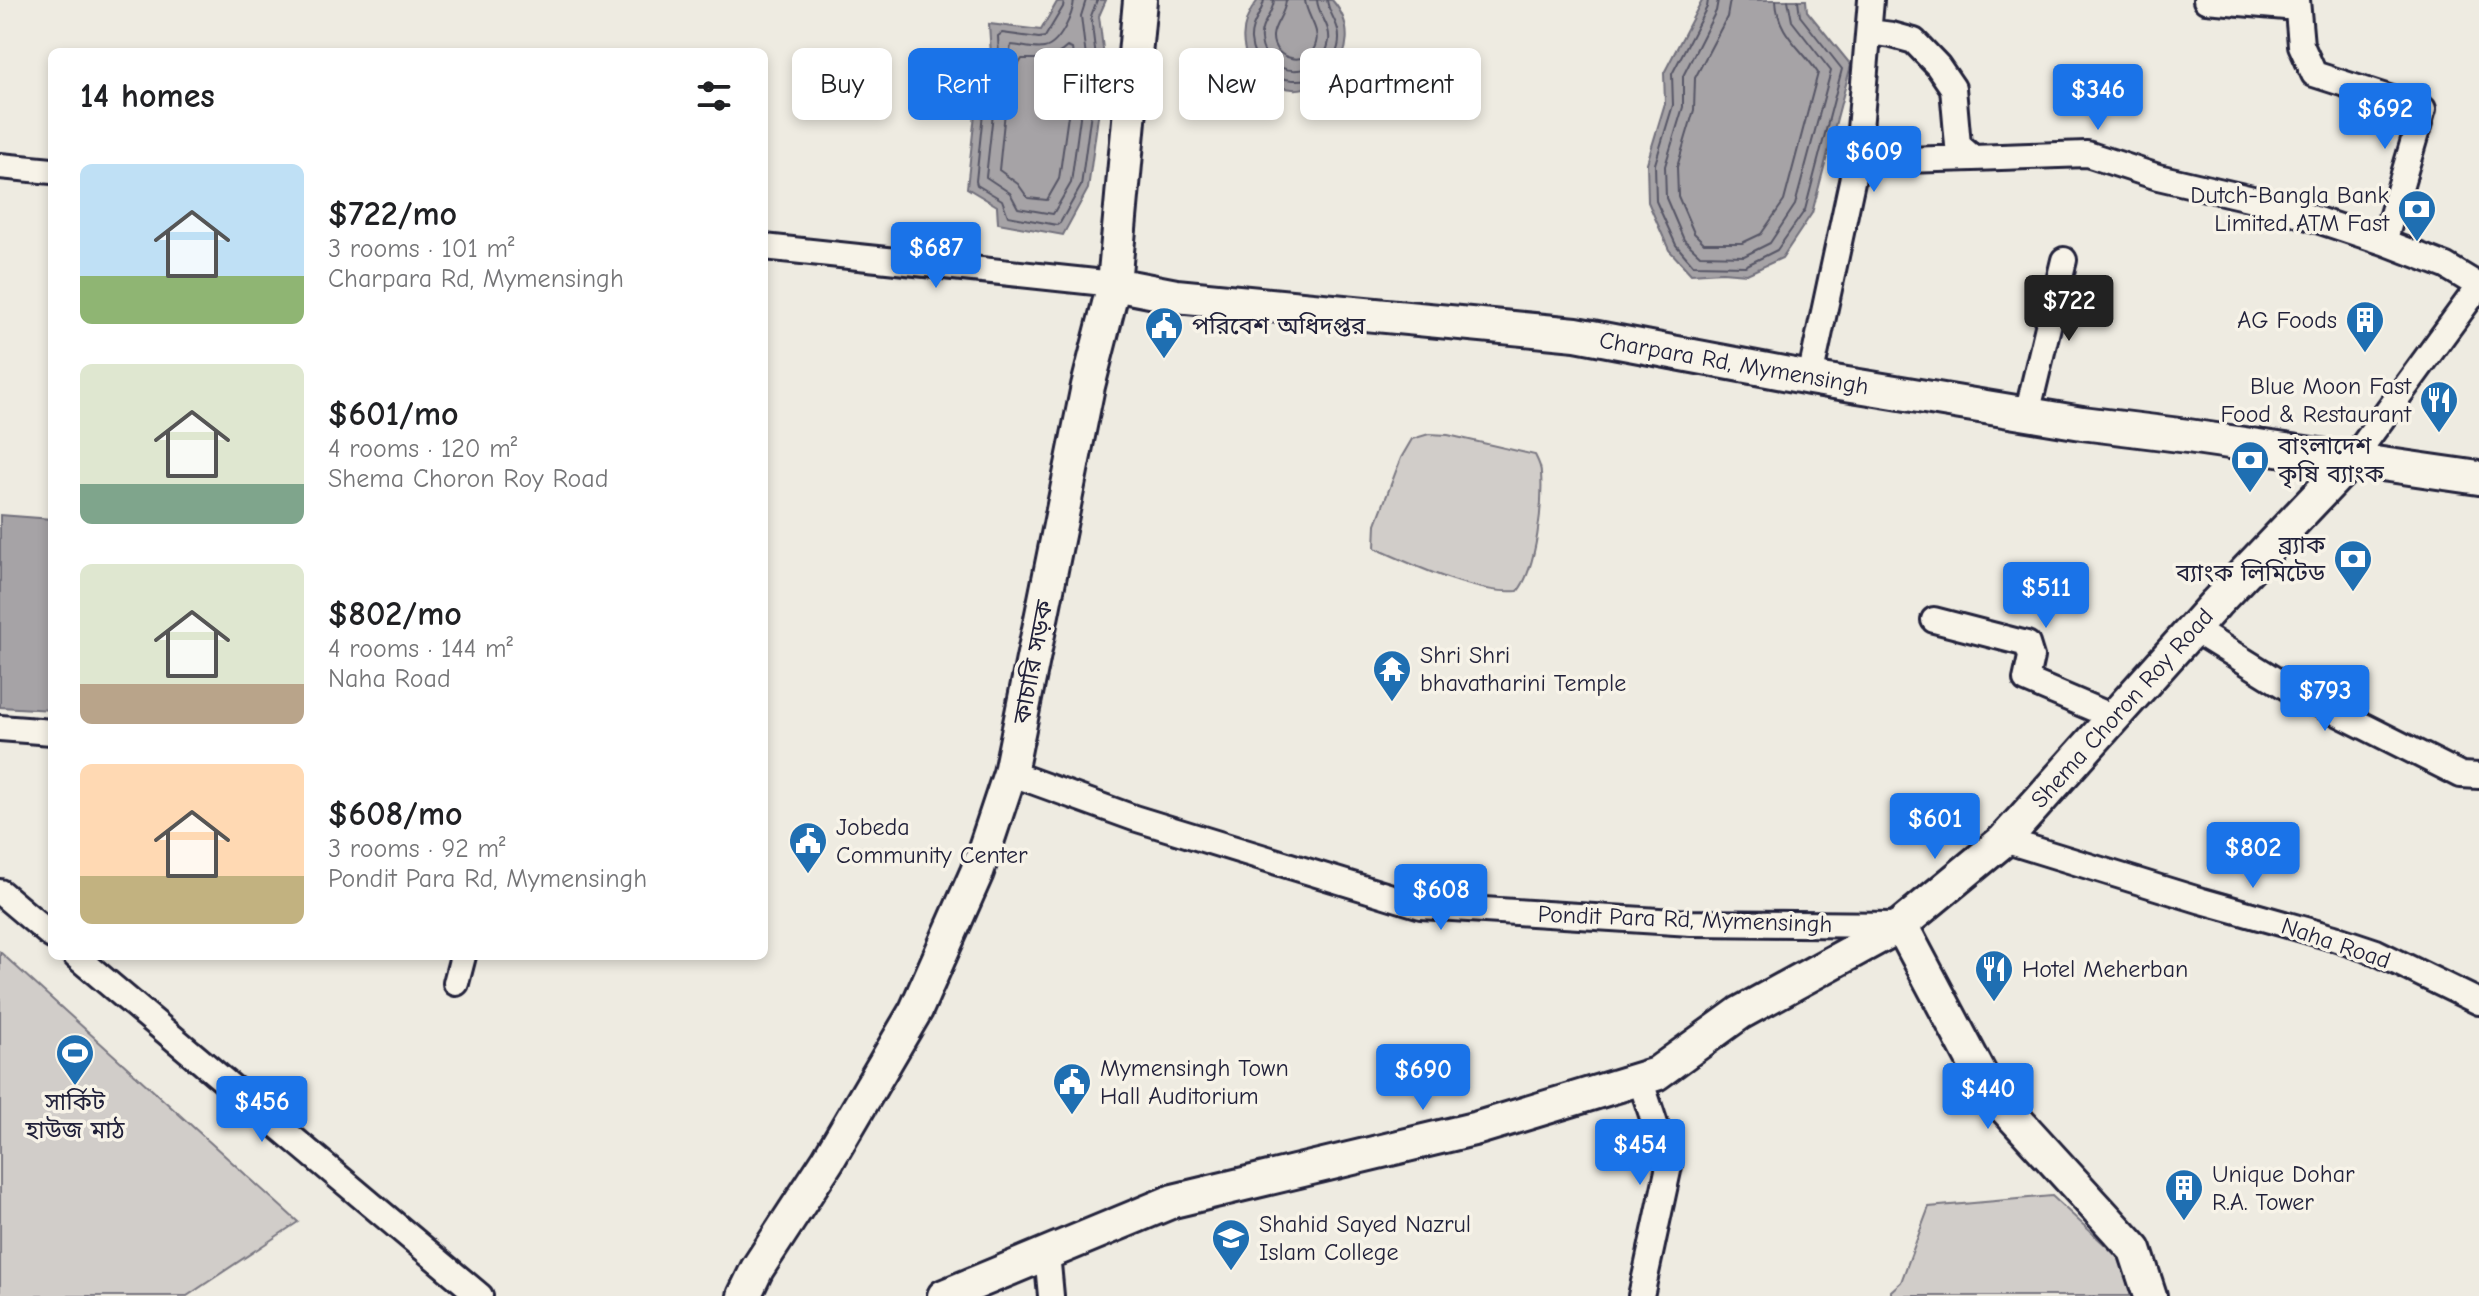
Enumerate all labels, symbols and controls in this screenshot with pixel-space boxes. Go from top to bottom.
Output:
chip: Buy [792,48,892,120]
chip: Rent [908,48,1018,120]
chip: Filters [1034,48,1163,120]
chip: New [1179,48,1284,120]
chip: Apartment [1300,48,1481,120]
pin: $346 [2051,64,2145,132]
icon: filters [692,74,736,118]
text: $346 [2071,75,2125,105]
text: 14 homes [80,76,215,116]
pin: $692 [2338,83,2432,151]
text: $692 [2357,94,2413,124]
pin: $609 [1827,126,1921,194]
text: $609 [1845,137,1903,167]
place label: Dutch-Bangla Bank Limited ATM Fast [2190,181,2390,237]
bank icon: Dutch-Bangla Bank Limited ATM Fast [2396,188,2438,243]
text: $722/mo [328,194,457,234]
icon: home [144,196,240,292]
pin: $687 [889,222,983,290]
text: $687 [909,233,963,263]
text: 3 rooms · 101 m² [328,234,515,264]
text: Charpara Rd, Mymensingh [328,264,624,294]
pin: $722 [2022,275,2116,343]
text: $722 [2042,286,2096,316]
building icon: AG Foods [2344,299,2386,354]
public building icon: পরিবেশ অধিদপ্তর [1143,305,1185,360]
place label: AG Foods [2237,306,2337,334]
place label: পরিবেশ অধিদপ্তর [1192,312,1366,340]
street label: Charpara Rd, Mymensingh [1597,326,1871,400]
place label: Blue Moon Fast Food & Restaurant [2220,372,2412,428]
restaurant icon: Blue Moon Fast Food & Restaurant [2418,379,2460,434]
text: $601/mo [328,394,459,434]
icon: home [144,396,240,492]
place label: বাংলাদেশ কৃষি ব্যাংক [2277,432,2384,489]
text: 4 rooms · 120 m² [328,434,517,464]
bank icon: বাংলাদেশ কৃষি ব্যাংক [2229,439,2271,494]
text: Shema Choron Roy Road [328,464,609,494]
place label: ব্র্যাক ব্যাংক লিমিটেড [2175,531,2326,587]
bank icon: ব্র্যাক ব্যাংক লিমিটেড [2332,538,2374,593]
pin: $511 [1999,562,2093,630]
text: $511 [2021,573,2071,603]
text: $802/mo [328,594,462,634]
icon: home [144,596,240,692]
street label: কাচারি সড়ক [1007,597,1059,727]
street label: Shema Choron Roy Road [2025,602,2219,814]
text: 4 rooms · 144 m² [328,634,513,664]
place label: Shri Shri bhavatharini Temple [1420,641,1626,697]
temple icon: Shri Shri bhavatharini Temple [1371,648,1413,703]
text: Naha Road [328,664,451,694]
pin: $793 [2278,665,2372,733]
text: $793 [2298,676,2352,706]
pin: $601 [1888,793,1982,861]
text: $608/mo [328,794,463,834]
icon: home [144,796,240,892]
text: $601 [1908,804,1962,834]
place label: Jobeda Community Center [836,813,1028,869]
public building icon: Jobeda Community Center [787,820,829,875]
pin: $802 [2206,822,2300,890]
text: $802 [2225,833,2281,863]
text: 3 rooms · 92 m² [328,834,506,864]
text: Pondit Para Rd, Mymensingh [328,864,647,894]
pin: $608 [1394,864,1488,932]
text: $608 [1412,875,1470,905]
street label: Pondit Para Rd, Mymensingh [1537,900,1833,938]
street label: Naha Road [2278,911,2394,975]
restaurant icon: Hotel Meherban [1973,948,2015,1003]
place label: Hotel Meherban [2022,955,2188,983]
sports icon: সার্কিট হাউজ মাঠ [54,1032,96,1087]
pin: $690 [1376,1044,1470,1112]
place label: Mymensingh Town Hall Auditorium [1100,1054,1289,1110]
text: $690 [1394,1055,1452,1085]
public building icon: Mymensingh Town Hall Auditorium [1051,1061,1093,1116]
pin: $440 [1941,1063,2035,1131]
text: $440 [1961,1074,2015,1104]
pin: $456 [215,1076,309,1144]
place label: সার্কিট হাউজ মাঠ [24,1087,126,1144]
text: $456 [234,1087,290,1117]
pin: $454 [1593,1119,1687,1187]
text: $454 [1613,1130,1667,1160]
place label: Unique Dohar R.A. Tower [2212,1160,2355,1216]
building icon: Unique Dohar R.A. Tower [2163,1167,2205,1222]
place label: Shahid Sayed Nazrul Islam College [1259,1210,1471,1266]
school or university icon: Shahid Sayed Nazrul Islam College [1210,1217,1252,1272]

